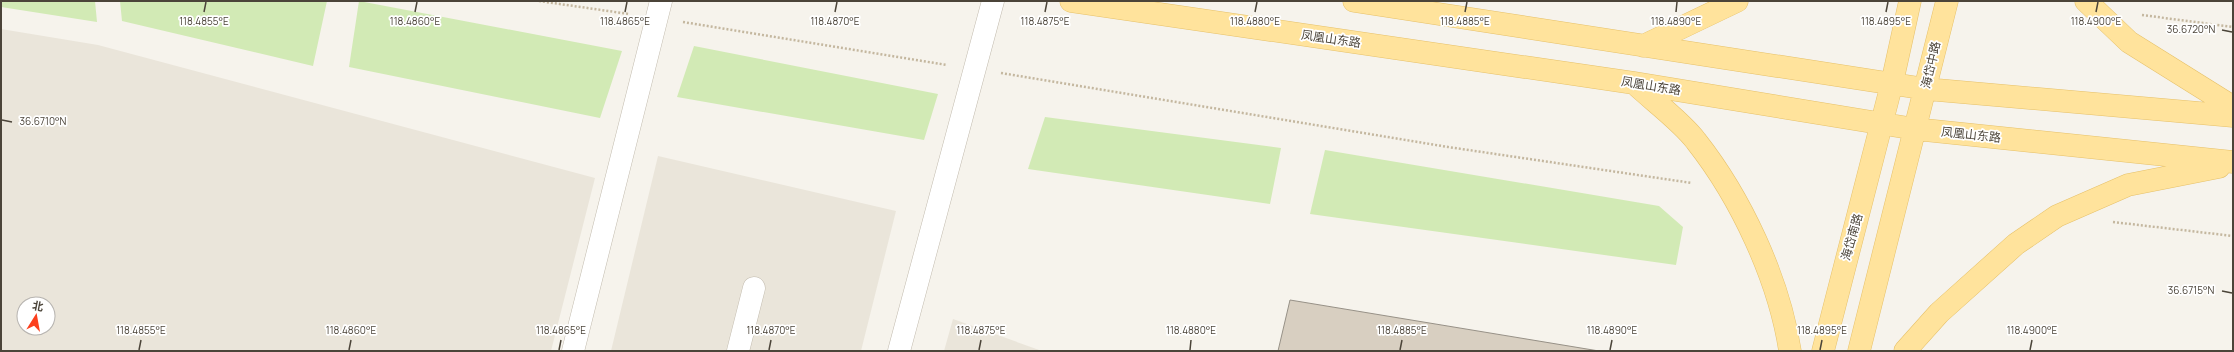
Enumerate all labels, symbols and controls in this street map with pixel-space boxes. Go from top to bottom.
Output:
text: 118.4855°E [179,14,229,28]
text: 118.4860°E [390,14,440,28]
text: 118.4865°E [600,14,650,28]
text: 118.4870°E [810,14,860,28]
text: 118.4875°E [1021,14,1070,28]
text: 118.4880°E [1230,14,1280,28]
text: 118.4885°E [1440,14,1490,28]
text: 118.4890°E [1651,14,1701,28]
text: 118.4895°E [1861,14,1911,28]
text: 118.4900°E [2071,14,2122,28]
text: 36.6720°N [2167,22,2215,36]
street label: 凤凰山东路 [1300,26,1362,51]
street label: 海岱中路 [1917,40,1944,90]
street label: 凤凰山东路 [1620,72,1682,99]
text: 36.6710°N [20,114,67,128]
street label: 凤凰山东路 [1940,123,2002,146]
street label: 海岱南路 [1837,211,1866,262]
text: 36.6715°N [2168,283,2214,297]
north arrow [16,296,56,336]
text: 北 [31,297,45,314]
text: 118.4855°E [116,323,166,337]
text: 118.4860°E [326,323,376,337]
text: 118.4865°E [536,323,586,337]
text: 118.4870°E [746,323,796,337]
text: 118.4875°E [957,323,1006,337]
text: 118.4880°E [1166,323,1216,337]
text: 118.4885°E [1377,323,1427,337]
text: 118.4890°E [1587,323,1637,337]
text: 118.4895°E [1797,323,1847,337]
text: 118.4900°E [2007,323,2058,337]

